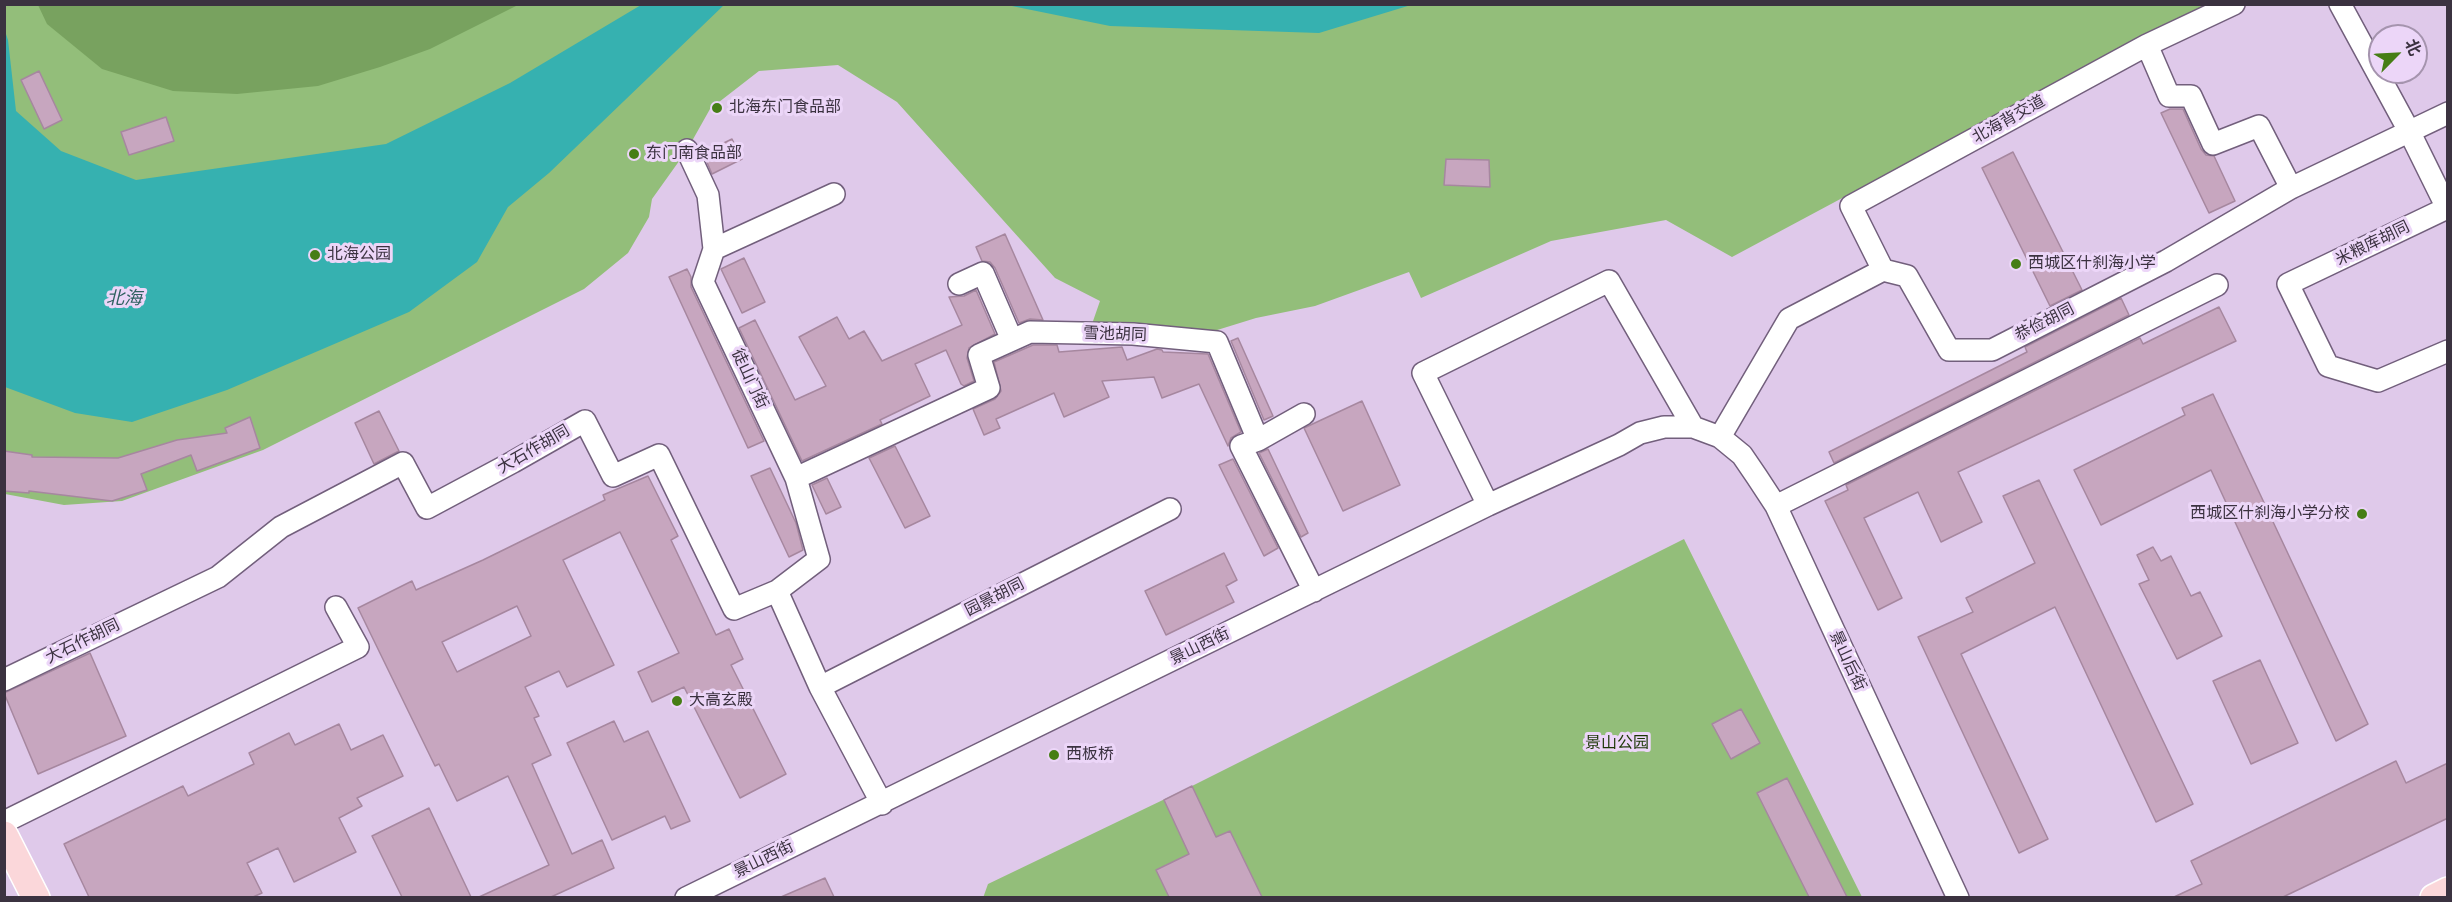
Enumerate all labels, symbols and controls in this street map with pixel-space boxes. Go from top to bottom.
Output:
north arrow [2368,24,2428,84]
text: 北 [2399,35,2427,59]
street label: 北海背交道 [1969,92,2049,148]
place label: 北海东门食品部 [729,98,841,118]
marker: 北海东门食品部 [710,101,724,115]
place label: 东门南食品部 [646,144,742,164]
marker: 东门南食品部 [627,147,641,161]
street label: 米粮库胡同 [2333,218,2413,270]
place label: 北海公园 [327,245,391,265]
marker: 北海公园 [308,248,322,262]
place label: 西城区什刹海小学 [2028,254,2156,274]
marker: 西城区什刹海小学 [2009,257,2023,271]
water label: 北海 [106,288,142,310]
street label: 恭俭胡同 [2012,300,2078,346]
street label: 雪池胡同 [1083,324,1147,346]
street label: 徒山门街 [727,346,771,412]
street label: 大石作胡同 [495,422,573,478]
place label: 西城区什刹海小学分校 [2190,504,2350,524]
marker: 西城区什刹海小学分校 [2355,507,2369,521]
street label: 园景胡同 [962,575,1028,621]
street label: 大石作胡同 [43,616,123,668]
street label: 景山西街 [1167,624,1233,670]
street label: 景山后街 [1825,628,1869,694]
place label: 大高玄殿 [689,691,753,711]
marker: 大高玄殿 [670,694,684,708]
park label: 景山公园 [1585,734,1649,754]
place label: 西板桥 [1066,745,1114,765]
marker: 西板桥 [1047,748,1061,762]
street label: 景山西街 [731,837,797,883]

